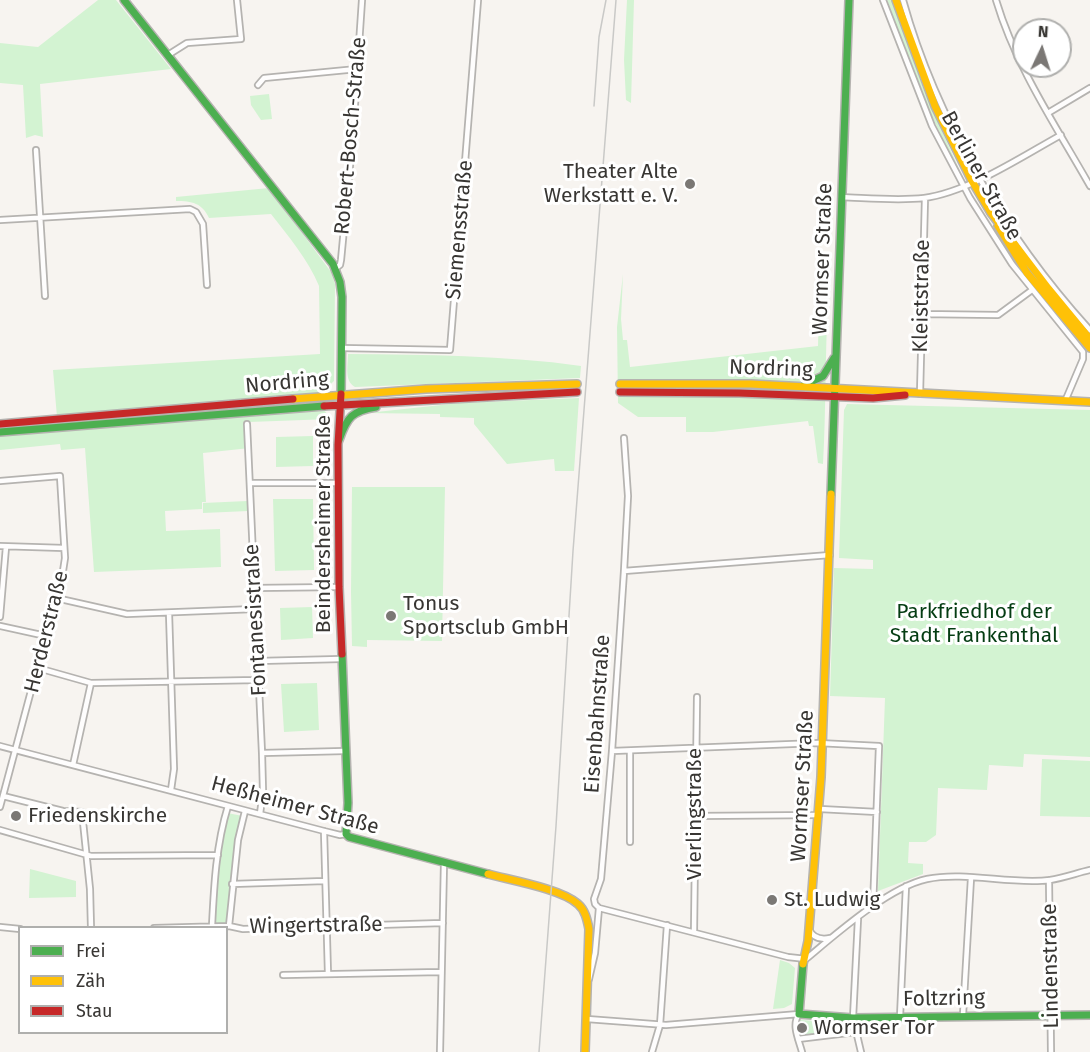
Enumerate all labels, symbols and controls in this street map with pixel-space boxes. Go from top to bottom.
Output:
north arrow [1012,18,1072,78]
text: N [1037,22,1049,41]
street label: Robert-Bosch-Straße [330,36,372,236]
street label: Berliner Straße [935,107,1027,245]
street label: Siemensstraße [441,159,479,301]
place label: Theater Alte Werkstatt e. V. [544,159,678,209]
marker: Theater Alte Werkstatt e. V. [683,177,697,191]
street label: Wormser Straße [808,183,838,335]
street label: Kleiststraße [908,239,936,353]
street label: Nordring [729,355,813,383]
street label: Nordring [244,367,330,399]
street label: Beindersheimer Straße [311,415,337,633]
street label: Fontanesistraße [239,543,273,697]
street label: Herderstraße [20,568,74,696]
place label: Tonus Sportsclub GmbH [403,591,569,641]
park label: Parkfriedhof der Stadt Frankenthal [890,599,1058,649]
marker: Tonus Sportsclub GmbH [384,609,398,623]
street label: Eisenbahnstraße [580,634,616,794]
street label: Wormser Straße [786,709,820,863]
street label: Vierlingstraße [682,748,708,880]
street label: Heßheimer Straße [208,771,382,841]
place label: Friedenskirche [28,803,167,829]
marker: Friedenskirche [9,809,23,823]
place label: St. Ludwig [784,887,881,913]
marker: St. Ludwig [765,893,779,907]
street label: Lindenstraße [1037,903,1065,1029]
street label: Wingertstraße [249,912,383,940]
legend [18,926,228,1034]
text: Frei [76,940,106,962]
text: Zäh [76,970,105,992]
street label: Foltzring [903,986,985,1012]
text: Stau [76,1000,112,1022]
place label: Wormser Tor [814,1015,934,1041]
marker: Wormser Tor [795,1021,809,1035]

